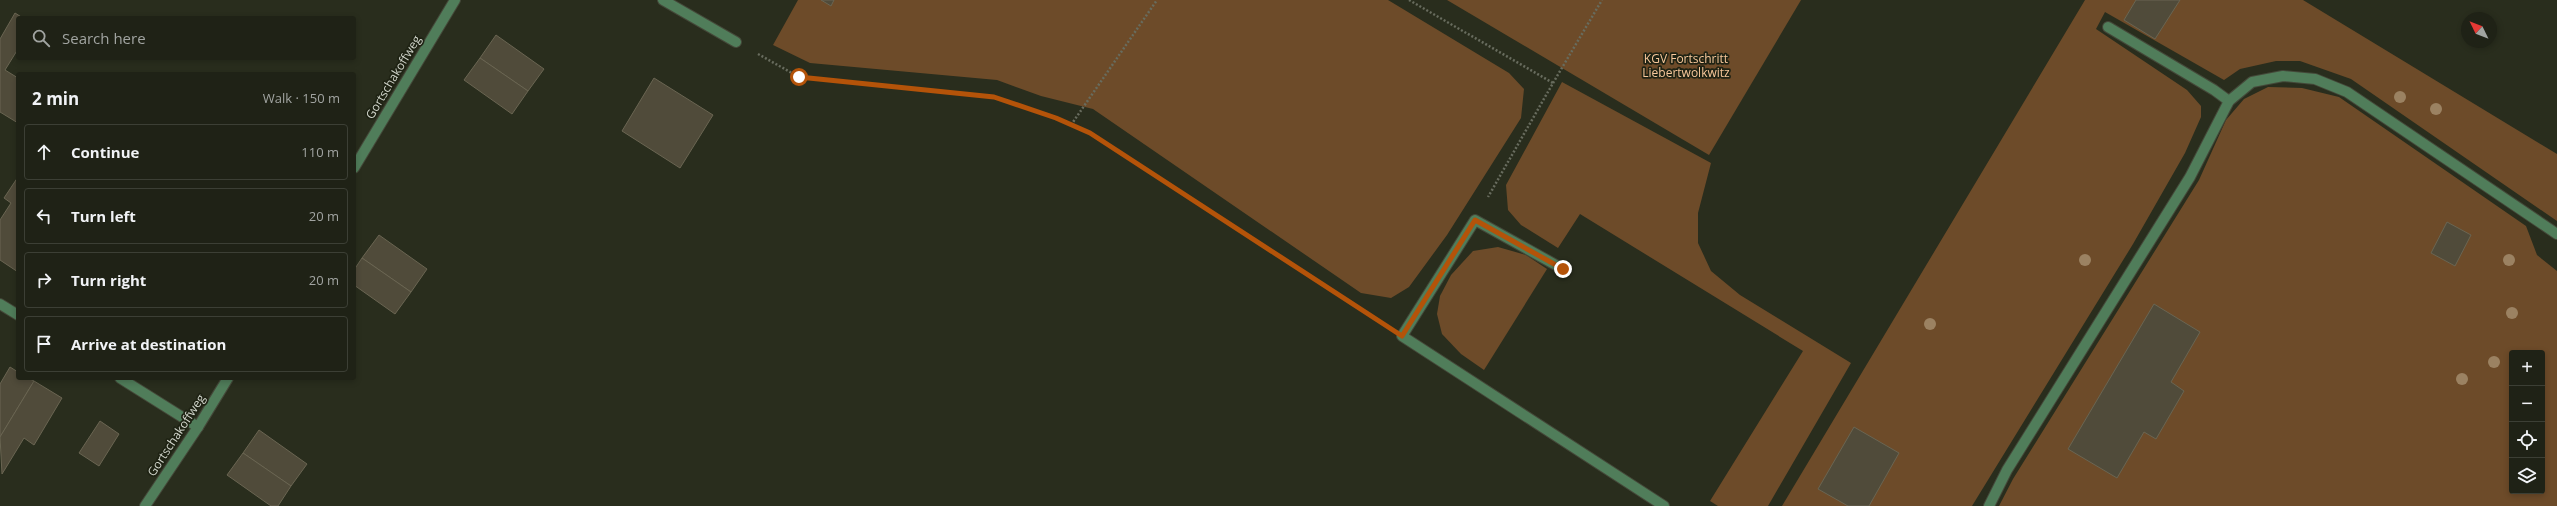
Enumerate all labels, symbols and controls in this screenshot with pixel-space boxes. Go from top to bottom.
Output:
north arrow [2461,12,2497,48]
search box [16,16,356,60]
icon: search [30,27,52,49]
text: Search here [62,28,146,48]
street label: Gortschakoffweg [361,32,425,122]
park label: KGV Fortschritt Liebertwolkwitz [1642,50,1730,81]
route start [790,68,808,86]
text: 2 min [32,87,79,110]
text: Walk · 150 m [263,89,340,107]
icon: ahead [33,141,55,163]
text: Continue [71,142,139,162]
text: 110 m [301,143,339,161]
icon: left [33,205,55,227]
text: Turn left [71,206,136,226]
text: 20 m [309,207,339,225]
route end [1554,260,1572,278]
icon: right [33,269,55,291]
text: Turn right [71,270,146,290]
text: 20 m [309,271,339,289]
icon: arrive [33,333,55,355]
text: Arrive at destination [71,334,226,354]
map controls [2509,350,2545,494]
button: + [2509,350,2545,386]
button: − [2509,386,2545,422]
street label: Gortschakoffweg [143,390,209,479]
button: locate [2509,422,2545,458]
button: layers [2509,458,2545,494]

